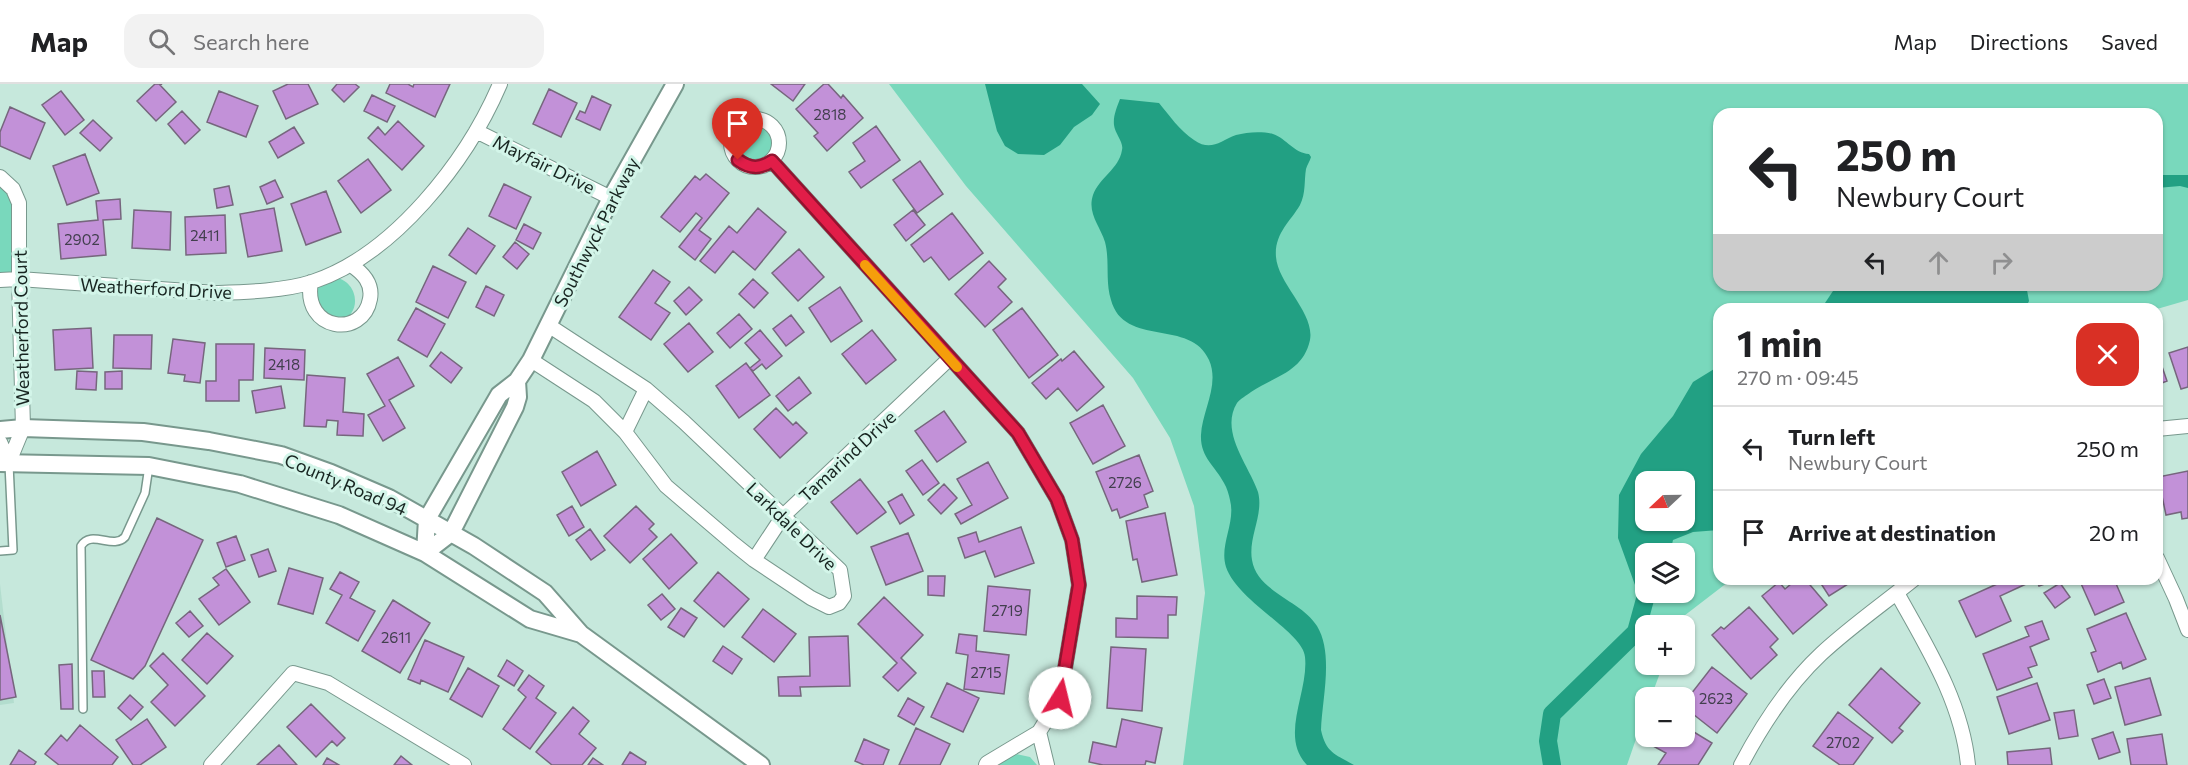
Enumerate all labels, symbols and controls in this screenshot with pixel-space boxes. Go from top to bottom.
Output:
search box [124,14,544,68]
text: Map [30,24,88,58]
icon: search [145,25,178,58]
text: Search here [193,28,309,55]
text: Map [1894,29,1937,54]
text: Directions [1970,29,2068,54]
text: Saved [2101,29,2158,54]
pin [712,98,763,160]
house number: 2818 [814,105,846,123]
icon: arrive [721,107,754,140]
text: 250 m [1836,128,1957,180]
street label: Mayfair Drive [489,130,599,198]
icon: left [1737,132,1815,210]
street label: Southwyck Parkway [549,154,643,310]
text: Newbury Court [1836,180,2024,213]
house number: 2411 [190,226,220,244]
house number: 2902 [64,230,100,248]
icon: left [1859,246,1892,279]
icon: ahead [1922,246,1955,279]
icon: right [1985,246,2018,279]
street label: Weatherford Court [9,250,33,406]
street label: Weatherford Drive [80,273,232,303]
text: 1 min [1737,320,1822,364]
button: close [2076,323,2139,386]
house number: 2418 [268,355,300,373]
text: 270 m · 09:45 [1737,365,1859,389]
street label: Tamarind Drive [794,406,900,506]
text: Turn left [1788,423,1875,450]
icon: left [1737,432,1770,465]
text: 250 m [2076,435,2139,462]
street label: County Road 94 [281,448,411,520]
text: Newbury Court [1788,450,1928,474]
north arrow [1635,471,1695,531]
map controls [1635,471,1695,747]
house number: 2726 [1108,473,1142,491]
street label: Larkdale Drive [742,477,842,575]
icon: arrive [1737,516,1770,549]
text: Arrive at destination [1788,519,1996,546]
text: 20 m [2089,519,2139,546]
button: layers [1635,543,1695,603]
house number: 2719 [991,601,1023,619]
button: + [1635,615,1695,675]
house number: 2611 [381,628,411,646]
house number: 2715 [970,663,1002,681]
position arrow [1028,666,1092,730]
button: − [1635,687,1695,747]
house number: 2623 [1699,689,1733,707]
house number: 2702 [1826,733,1860,751]

